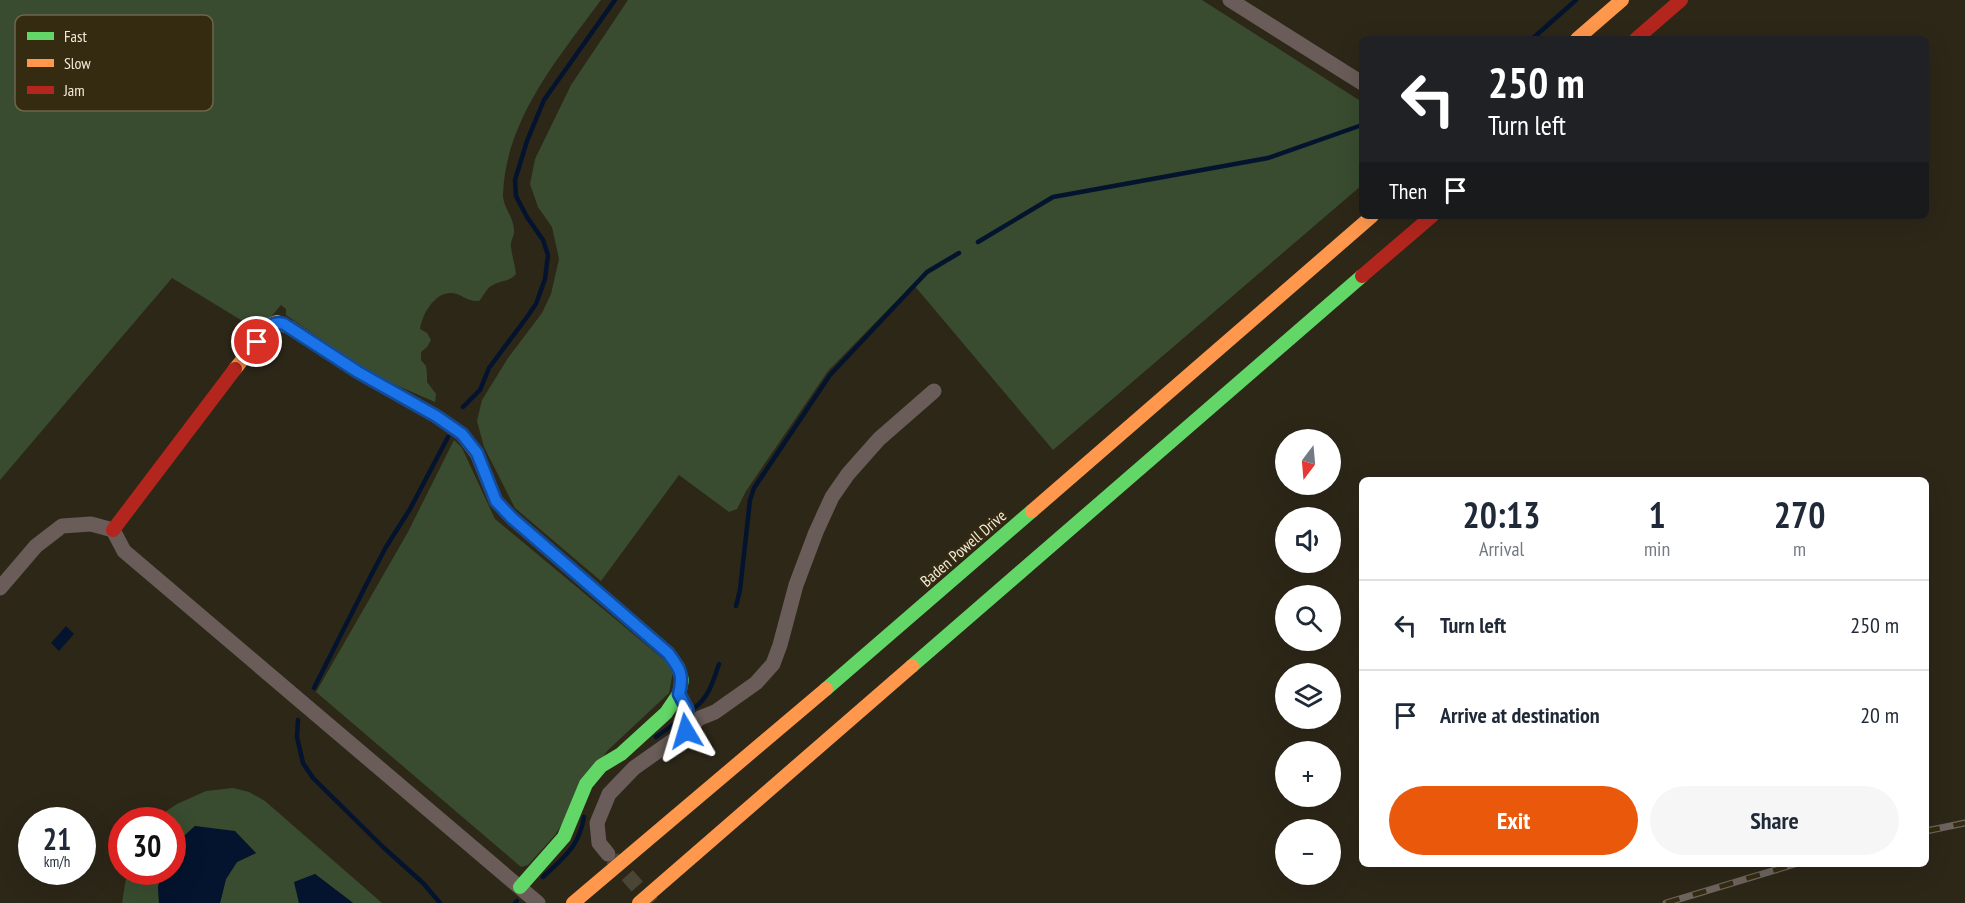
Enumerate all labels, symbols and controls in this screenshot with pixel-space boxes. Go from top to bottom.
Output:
legend [15,15,213,111]
text: Fast [64,26,87,46]
text: Slow [64,53,91,73]
text: 250 m [1488,55,1585,110]
icon: left [1389,60,1467,138]
text: Jam [63,80,85,100]
text: Turn left [1488,108,1566,142]
icon: arrive [1439,174,1472,207]
text: Then [1389,177,1427,205]
pin [231,316,282,367]
icon: arrive [240,325,273,358]
north arrow [1275,429,1341,495]
map controls [1275,429,1341,885]
text: 20:13 [1463,491,1540,538]
text: 1 [1648,491,1666,538]
text: 270 [1774,491,1825,538]
street label: Baden Powell Drive [916,505,1010,591]
button: sound [1275,507,1341,573]
text: Arrival [1479,536,1524,562]
text: min [1644,536,1670,562]
text: m [1793,536,1806,562]
button: search [1275,585,1341,651]
icon: left [1389,609,1422,642]
text: Turn left [1440,611,1506,639]
text: 250 m [1850,611,1899,639]
button: layers [1275,663,1341,729]
position arrow [654,699,718,763]
icon: arrive [1389,699,1422,732]
text: Arrive at destination [1440,701,1600,729]
text: 20 m [1860,701,1899,729]
button: + [1275,741,1341,807]
button: Exit [1389,786,1638,855]
button: Share [1650,786,1899,855]
speed limit sign: 30 [108,807,186,885]
text: 21 [43,819,71,858]
button: − [1275,819,1341,885]
text: km/h [44,852,70,871]

